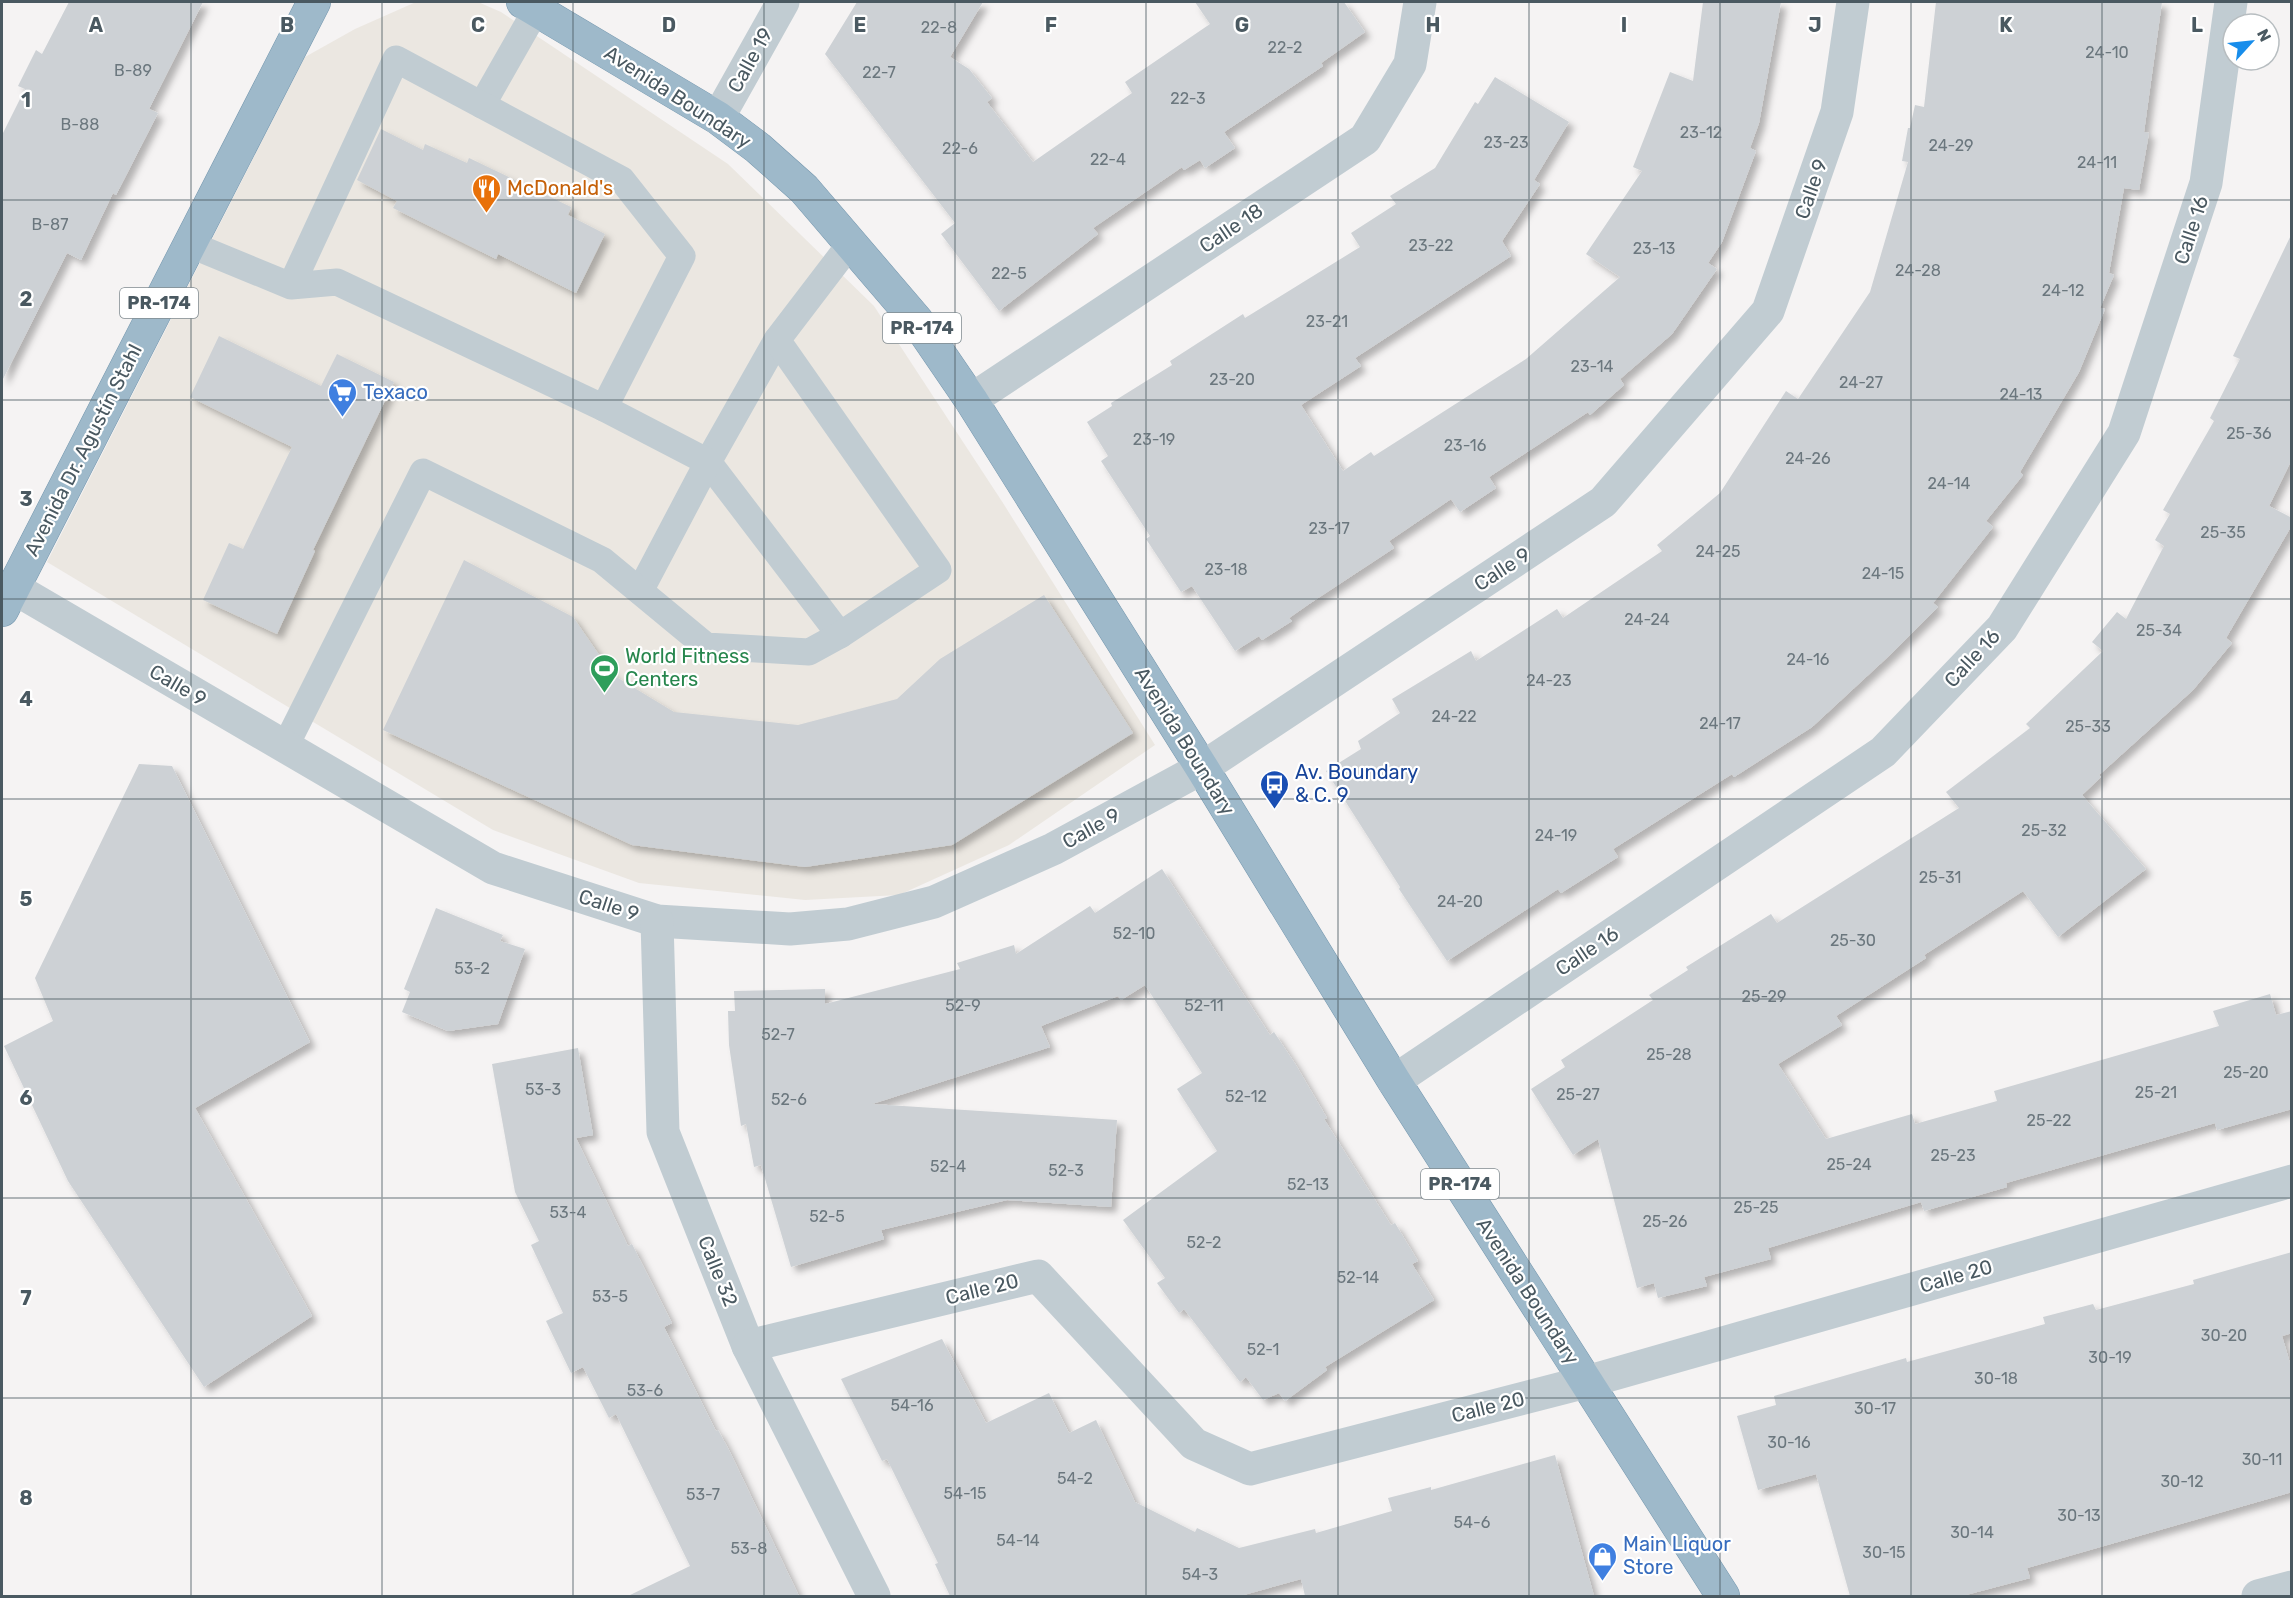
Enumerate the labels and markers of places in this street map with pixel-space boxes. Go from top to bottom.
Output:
restaurant icon: McDonald's [470,172,502,214]
place label: McDonald's [507,176,613,200]
supermarket icon: Texaco [326,376,358,418]
place label: Texaco [363,380,428,404]
place label: World Fitness Centers [625,644,749,691]
sports icon: World Fitness Centers [588,652,620,694]
place label: Av. Boundary & C. 9 [1295,760,1418,807]
bus stop icon: Av. Boundary & C. 9 [1258,768,1290,810]
place label: Main Liquor Store [1623,1532,1731,1579]
shop icon: Main Liquor Store [1586,1540,1618,1582]

